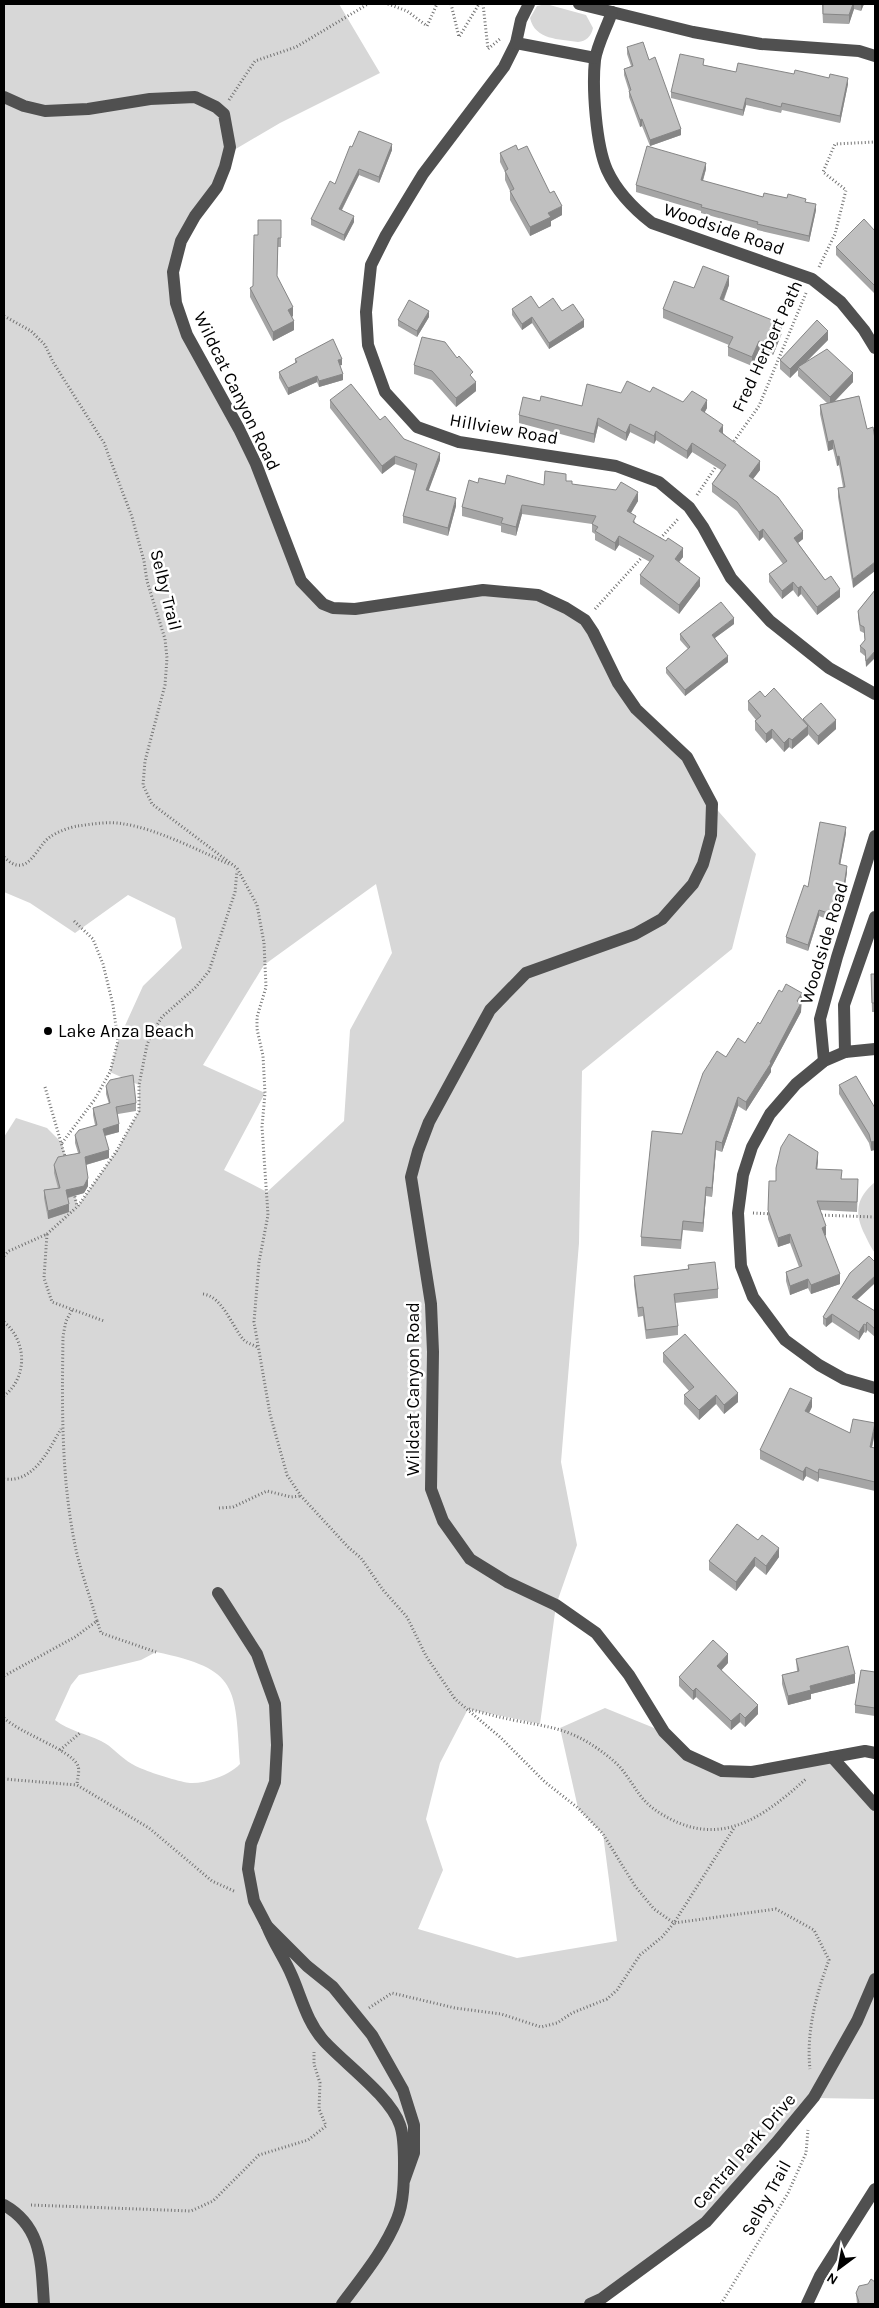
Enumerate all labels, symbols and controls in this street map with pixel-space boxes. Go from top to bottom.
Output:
street label: Woodside Road [661,198,787,260]
street label: Fred Herbert Path [727,277,807,415]
street label: Wildcat Canyon Road [189,308,285,474]
street label: Hillview Road [448,409,560,449]
street label: Selby Trail [145,547,187,633]
street label: Woodside Road [795,879,853,1007]
place label: Lake Anza Beach [58,1020,194,1042]
marker: Lake Anza Beach [42,1025,54,1037]
street label: Wildcat Canyon Road [402,1302,424,1476]
street label: Central Park Drive [688,2089,800,2213]
street label: Selby Trail [736,2156,796,2240]
north arrow [814,2243,864,2293]
text: N [824,2269,841,2288]

